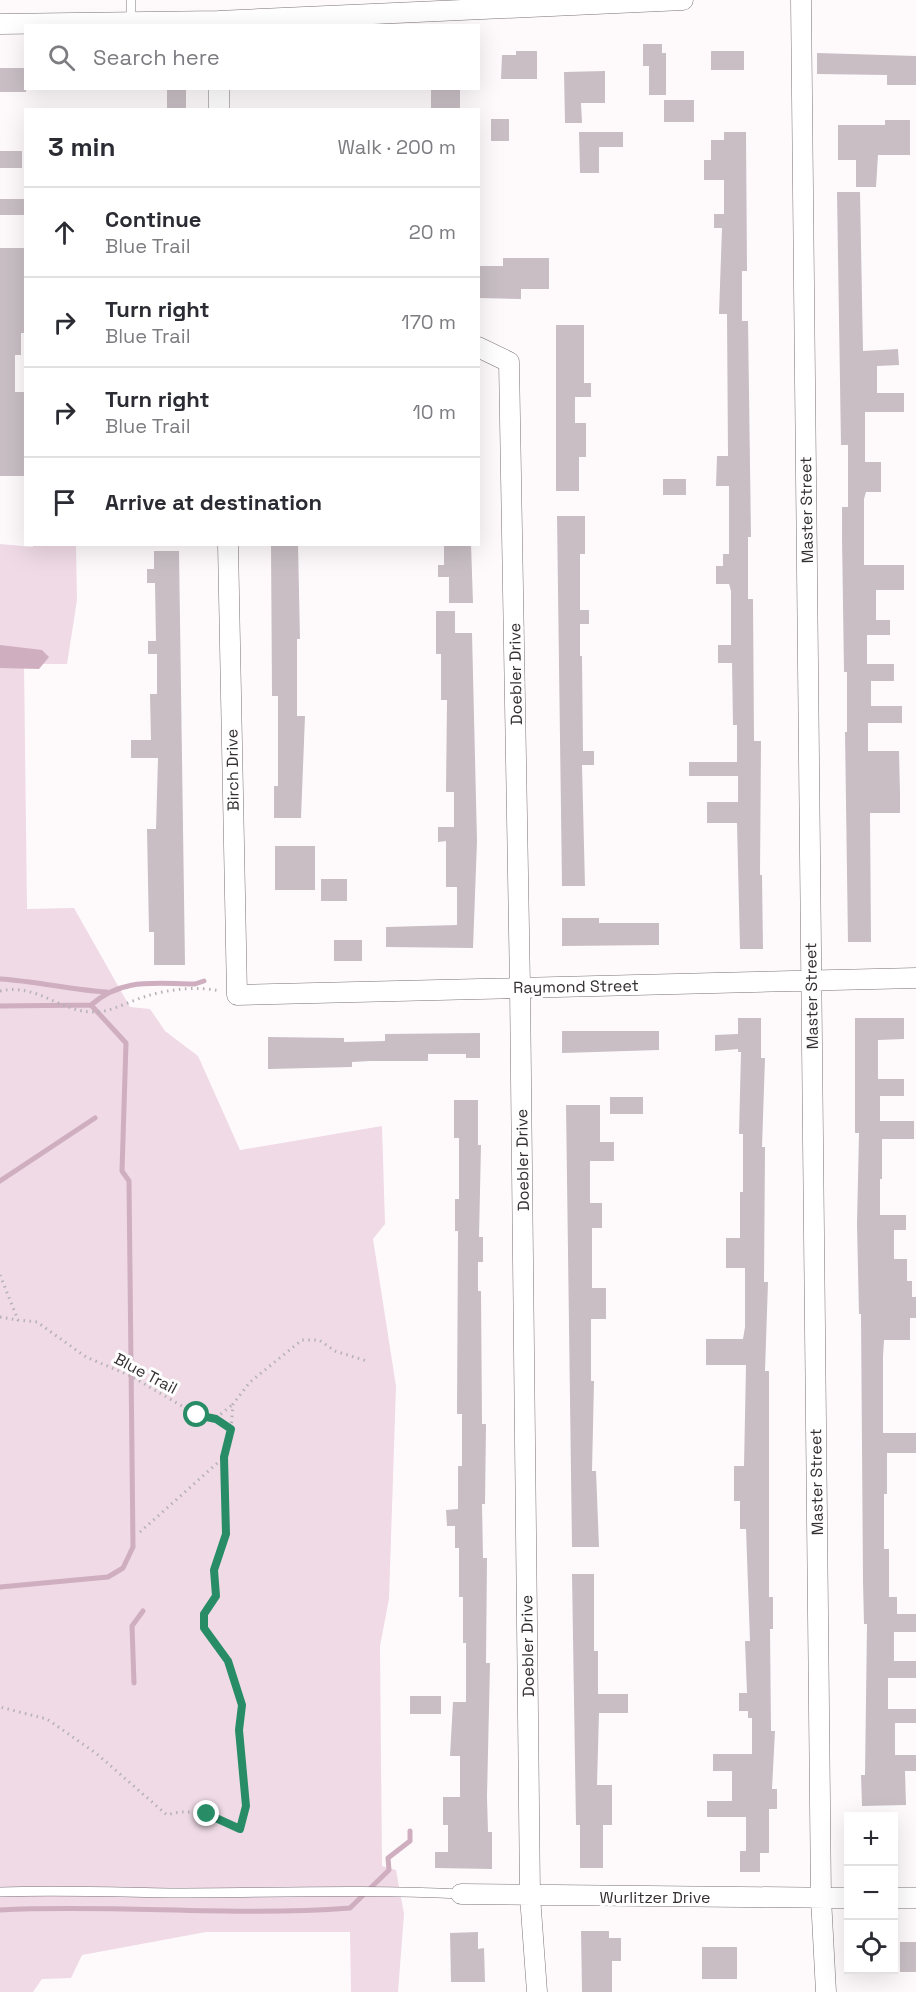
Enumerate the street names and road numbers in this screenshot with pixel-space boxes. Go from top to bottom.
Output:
street label: Master Street [795,456,818,564]
street label: Doebler Drive [504,623,527,725]
street label: Birch Drive [221,729,244,811]
street label: Master Street [800,942,823,1050]
street label: Raymond Street [513,975,639,998]
street label: Doebler Drive [511,1109,534,1211]
street label: Blue Trail [111,1348,181,1399]
street label: Master Street [805,1428,828,1536]
street label: Doebler Drive [516,1595,539,1697]
street label: Wurlitzer Drive [600,1887,710,1908]

